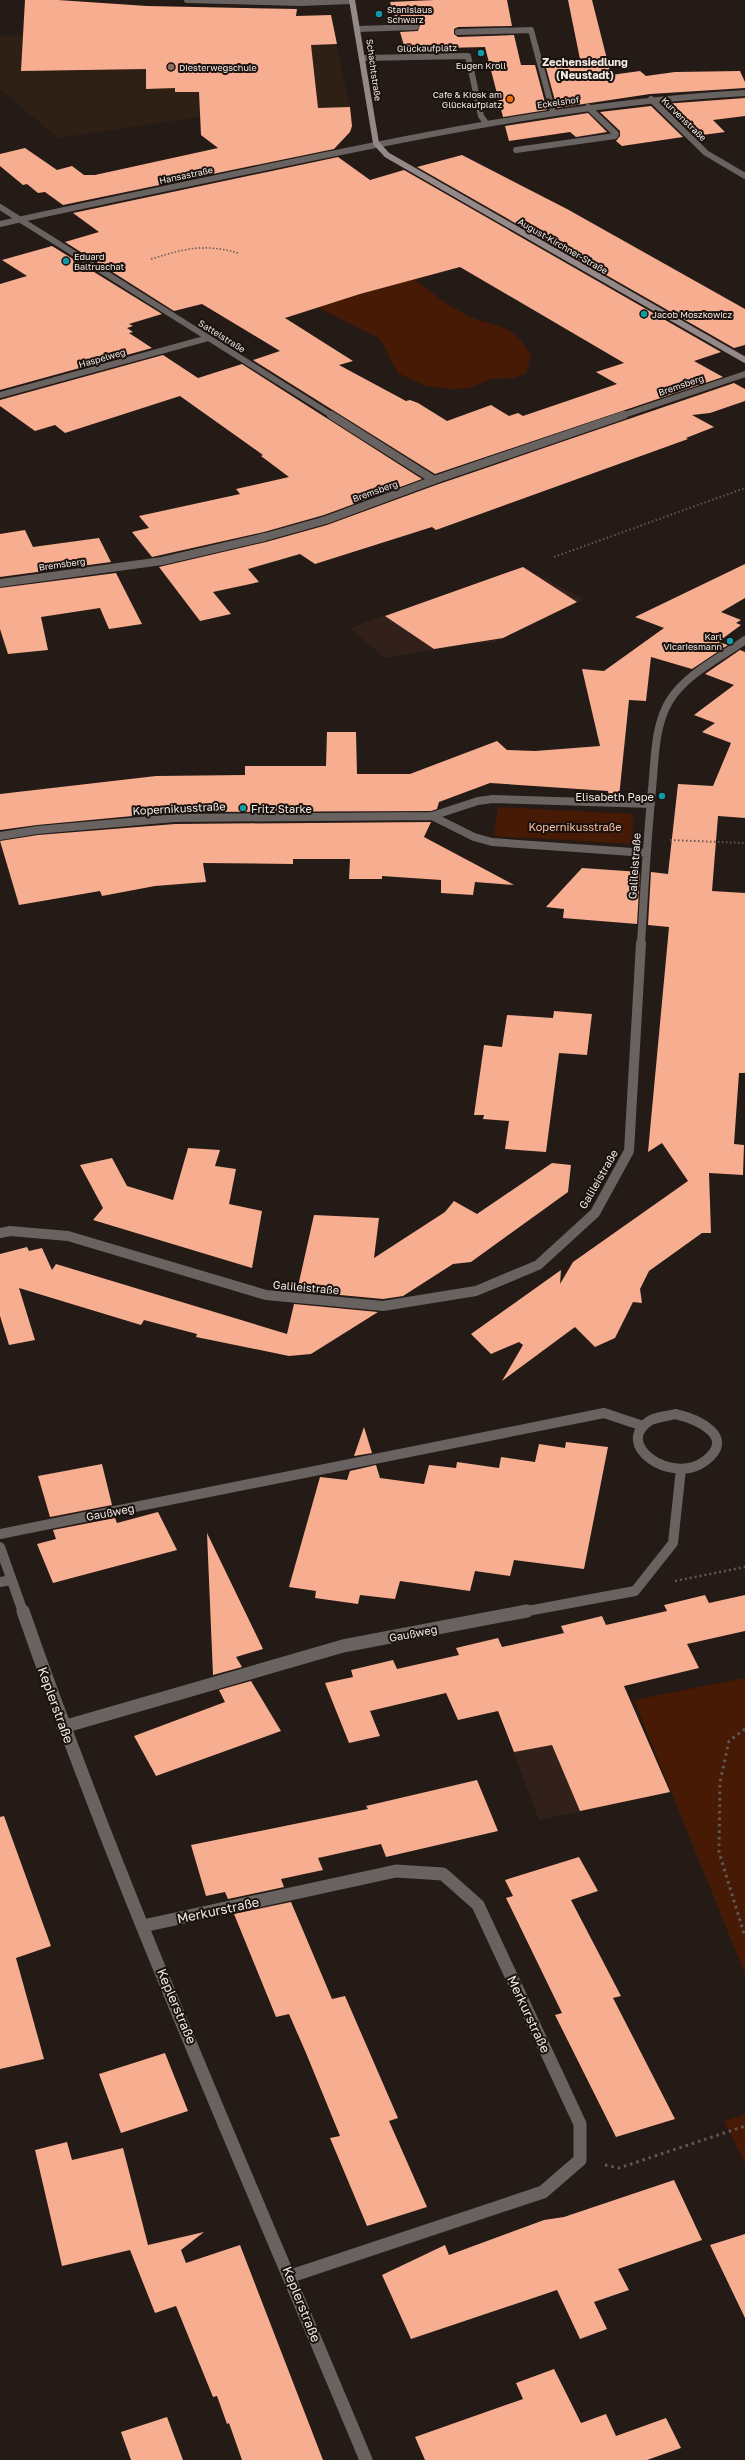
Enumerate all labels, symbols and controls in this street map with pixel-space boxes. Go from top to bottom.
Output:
place label: Stanislaus Schwarz [387,4,432,25]
marker: Stanislaus Schwarz [374,9,384,19]
street label: Schachtstraße [364,38,384,102]
street label: Glückaufplatz [397,42,458,54]
marker: Eugen Kroll [476,48,486,58]
district label: Zechensiedlung (Neustadt) [542,55,628,81]
place label: Eugen Kroll [456,60,506,71]
marker: Diesterwegschule [166,62,176,72]
place label: Diesterwegschule [179,62,257,73]
place label: Cafe & Kiosk am Glückaufplatz [433,89,502,110]
marker: Cafe & Kiosk am Glückaufplatz [505,94,515,104]
street label: Eckelshof [536,94,580,110]
street label: Kurvenstraße [659,95,709,143]
street label: Hansastraße [158,164,214,186]
street label: August-Kirchner-Straße [516,216,610,276]
place label: Eduard Baltruschat [74,251,125,272]
marker: Eduard Baltruschat [61,256,71,266]
marker: Jacob Moszkowicz [639,309,649,319]
place label: Jacob Moszkowicz [652,309,732,320]
street label: Sattelstraße [196,317,248,355]
street label: Haspelweg [77,346,127,370]
street label: Bremsberg [657,372,705,398]
street label: Bremsberg [351,478,399,504]
street label: Bremsberg [38,555,86,573]
place label: Karl Vicariesmann [664,631,722,652]
marker: Karl Vicariesmann [725,636,735,646]
place label: Elisabeth Pape [575,790,654,803]
marker: Elisabeth Pape [657,791,667,801]
street label: Kopernikusstraße [132,799,226,817]
place label: Fritz Starke [251,802,312,815]
marker: Fritz Starke [238,803,248,813]
park label: Kopernikusstraße [528,820,622,833]
street label: Galileistraße [625,832,643,900]
street label: Galileistraße [576,1147,620,1211]
street label: Galileistraße [272,1278,340,1296]
street label: Gaußweg [85,1501,135,1523]
street label: Gaußweg [388,1622,438,1644]
street label: Keplerstraße [35,1665,77,1745]
street label: Merkurstraße [175,1893,261,1927]
street label: Keplerstraße [154,1966,200,2046]
street label: Merkurstraße [504,1973,554,2055]
street label: Keplerstraße [280,2264,324,2344]

